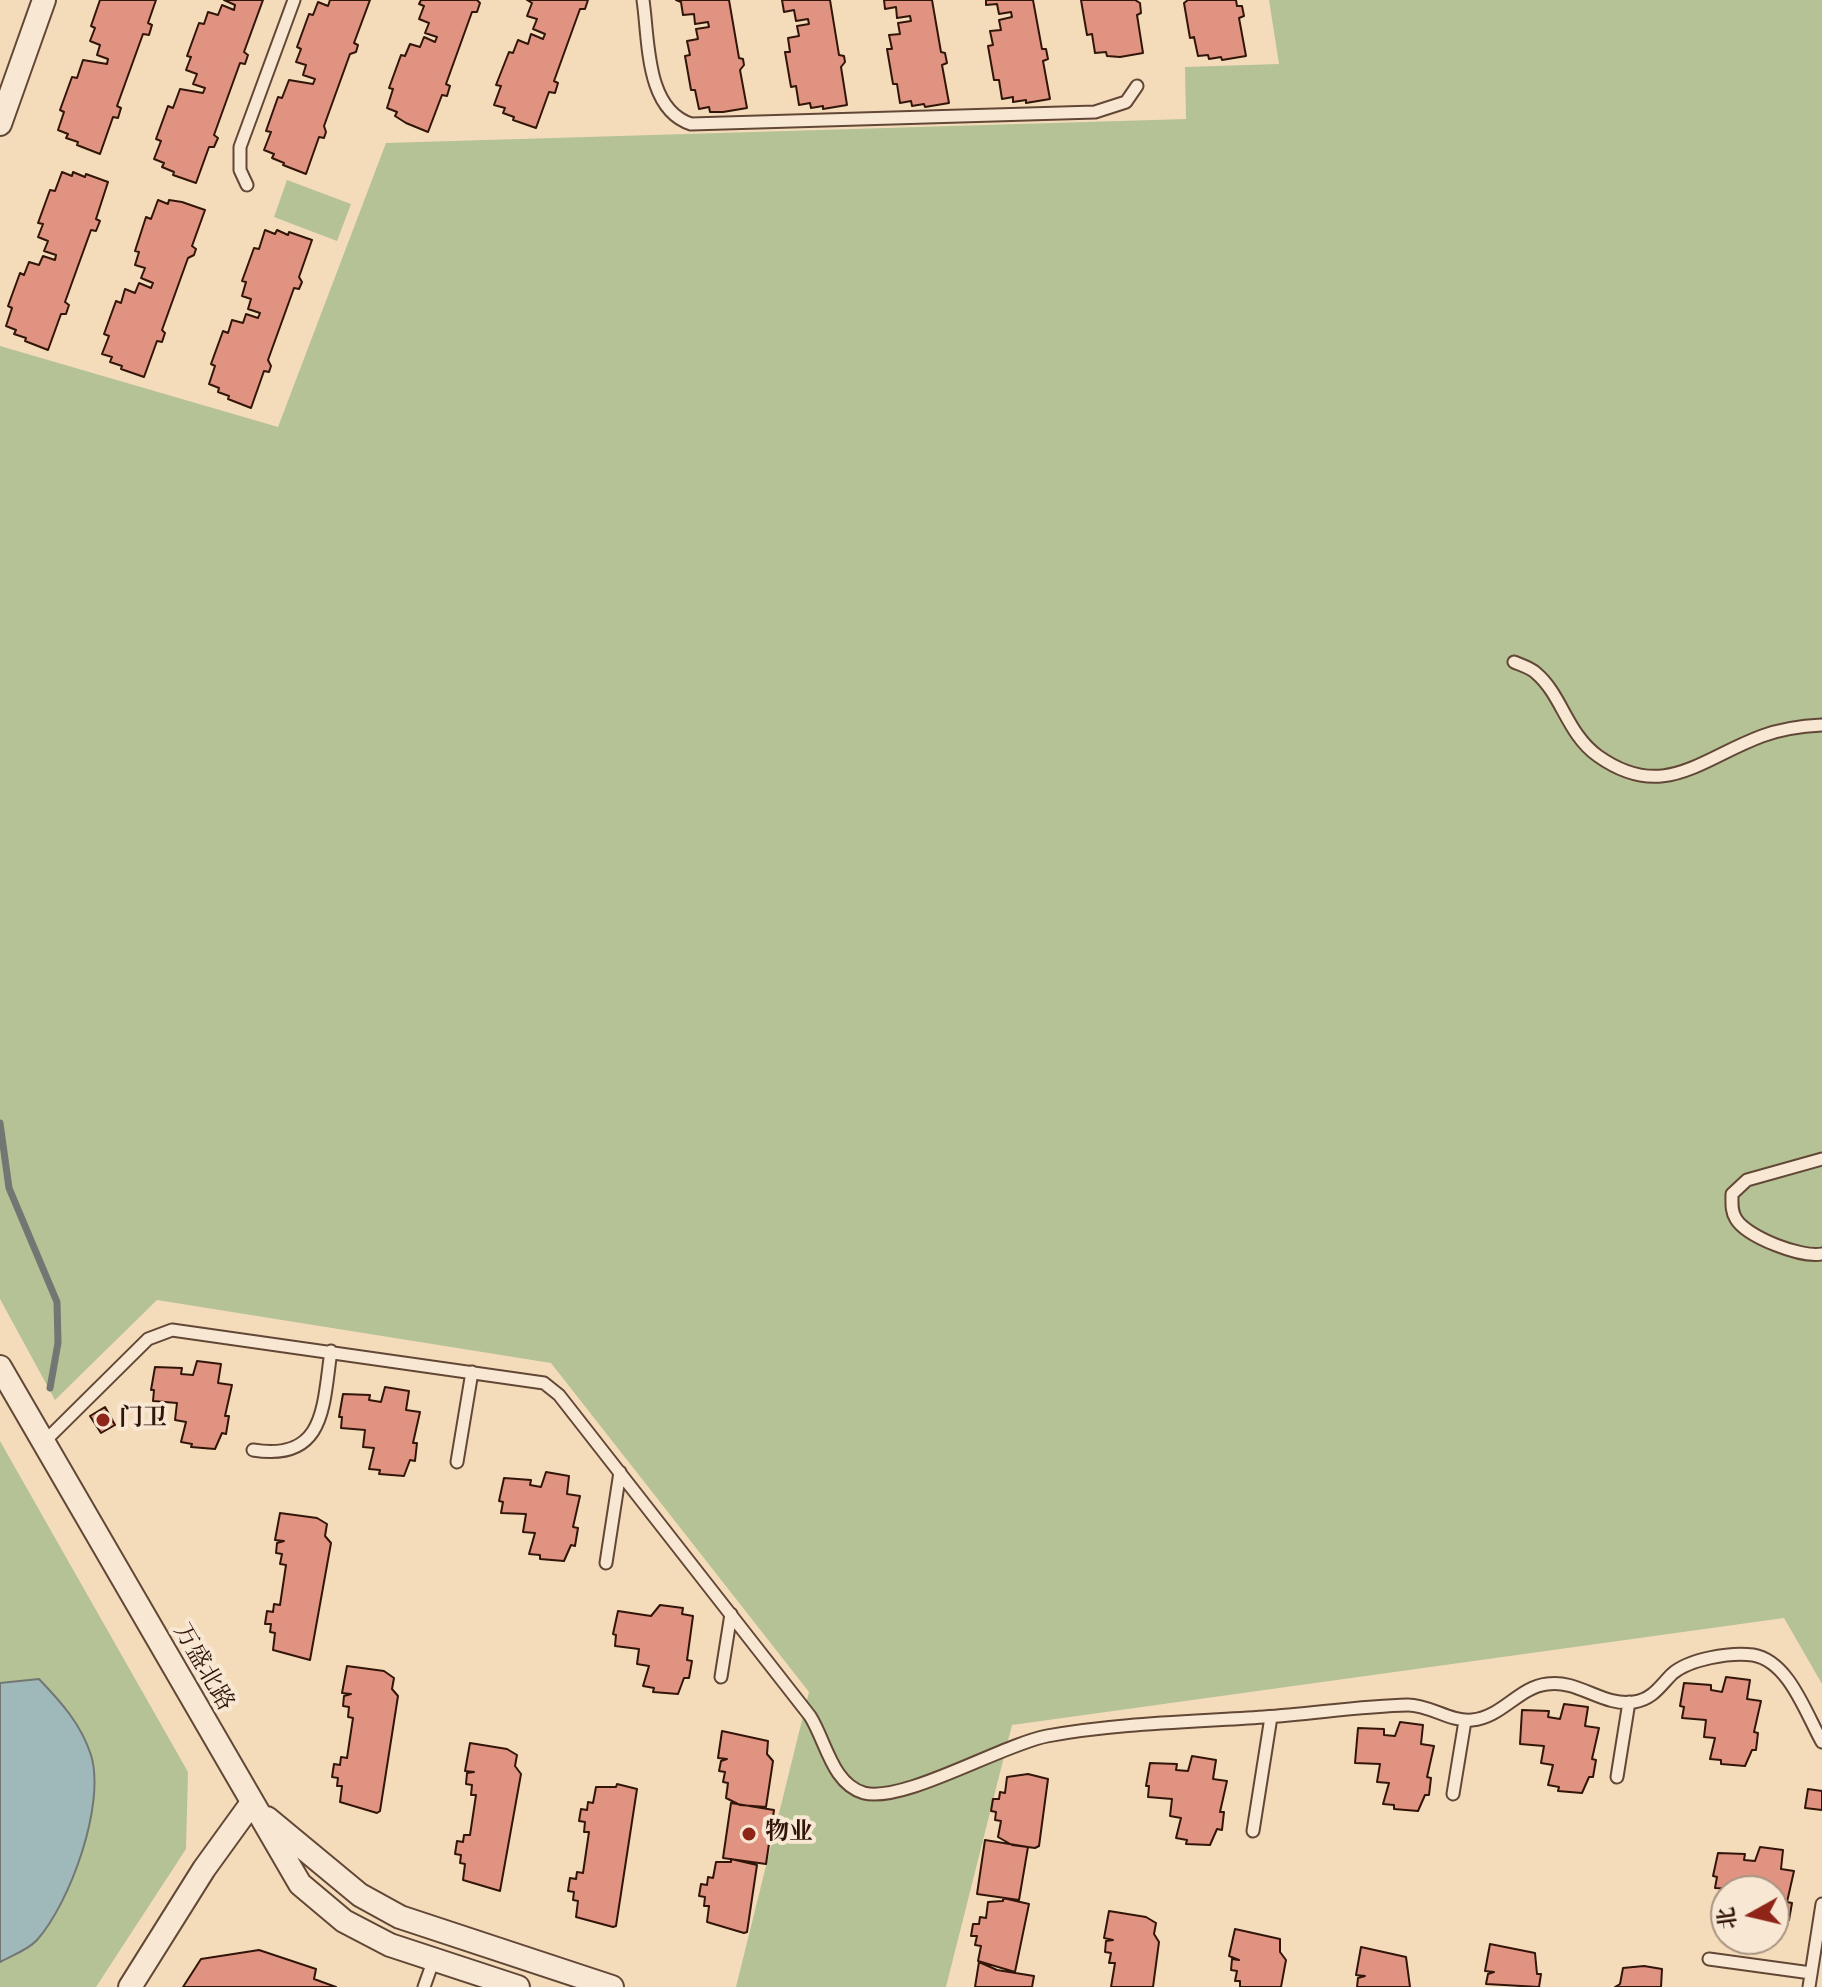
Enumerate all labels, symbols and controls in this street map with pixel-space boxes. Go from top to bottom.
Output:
place label: 门卫 [119,1406,167,1434]
marker: 门卫 [94,1411,112,1429]
street label: 万盛北路 [166,1619,238,1717]
place label: 物业 [765,1820,813,1848]
marker: 物业 [740,1825,758,1843]
north arrow [1710,1875,1790,1955]
text: 北 [1713,1905,1743,1931]

